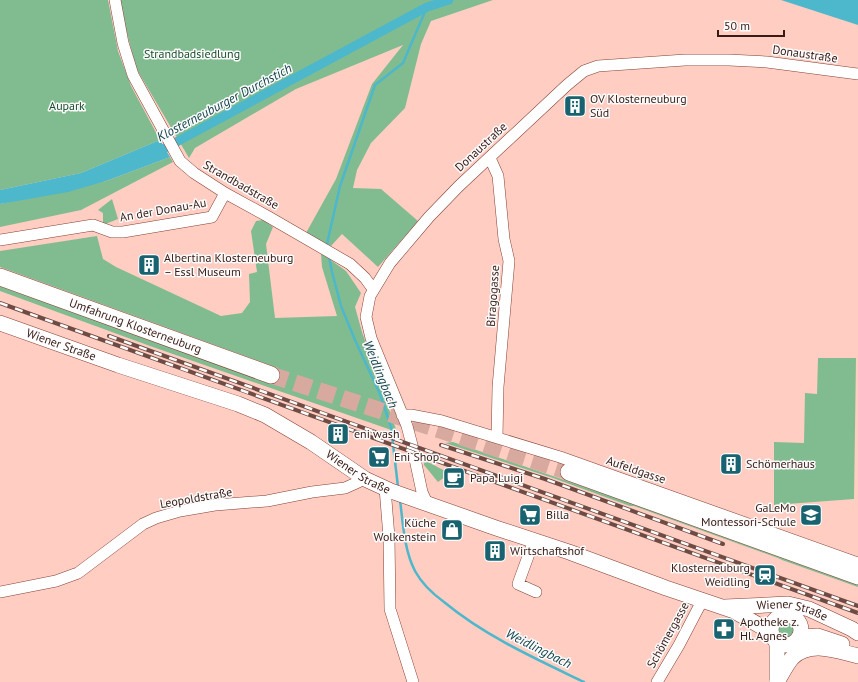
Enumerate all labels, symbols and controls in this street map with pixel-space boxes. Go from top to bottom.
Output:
scale bar [718,12,784,38]
text: 50 m [724,18,750,33]
street label: Donaustraße [772,42,839,65]
park label: Strandbadsiedlung [144,46,240,61]
water label: Klosterneuburger Durchstich [154,60,295,145]
place label: OV Klosterneuburg Süd [590,91,687,120]
building icon: OV Klosterneuburg Süd [562,93,588,119]
park label: Aupark [49,98,85,113]
street label: Donaustraße [452,119,510,174]
street label: Strandbadstraße [201,157,282,212]
street label: An der Donau-Au [118,195,207,225]
place label: Albertina Klosterneuburg – Essl Museum [164,250,294,279]
building icon: Albertina Klosterneuburg – Essl Museum [136,252,162,278]
street label: Biragogasse [483,265,502,327]
street label: Umfahrung Klosterneuburg [67,295,204,356]
street label: Wiener Straße [25,325,98,364]
water label: Weidlingbach [359,338,402,411]
building icon: eni wash [325,421,351,447]
place label: eni wash [354,426,399,441]
supermarket icon: Eni Shop [366,444,392,470]
street label: Wiener Straße [323,446,393,497]
place label: Eni Shop [394,449,439,464]
building icon: Schömerhaus [718,451,744,477]
street label: Aufeldgasse [604,452,668,487]
place label: Schömerhaus [746,456,815,471]
cafe icon: Papa Luigi [441,465,467,491]
place label: Papa Luigi [470,470,523,485]
street label: Leopoldstraße [159,484,233,511]
place label: GaLeMo Montessori-Schule [701,500,796,529]
supermarket icon: Billa [517,502,543,528]
school or university icon: GaLeMo Montessori-Schule [798,502,824,528]
place label: Billa [546,507,569,522]
place label: Küche Wolkenstein [374,515,436,544]
shop icon: Küche Wolkenstein [439,517,465,543]
building icon: Wirtschaftshof [482,538,508,564]
place label: Wirtschaftshof [510,543,585,558]
place label: Klosterneuburg Weidling [671,560,750,589]
station icon: Klosterneuburg Weidling [752,562,778,588]
street label: Wiener Straße [756,596,830,624]
street label: Schömergasse [643,599,692,670]
place label: Apotheke z. Hl. Agnes [740,614,799,643]
pharmacy icon: Apotheke z. Hl. Agnes [711,616,737,642]
water label: Weidlingbach [503,625,575,672]

